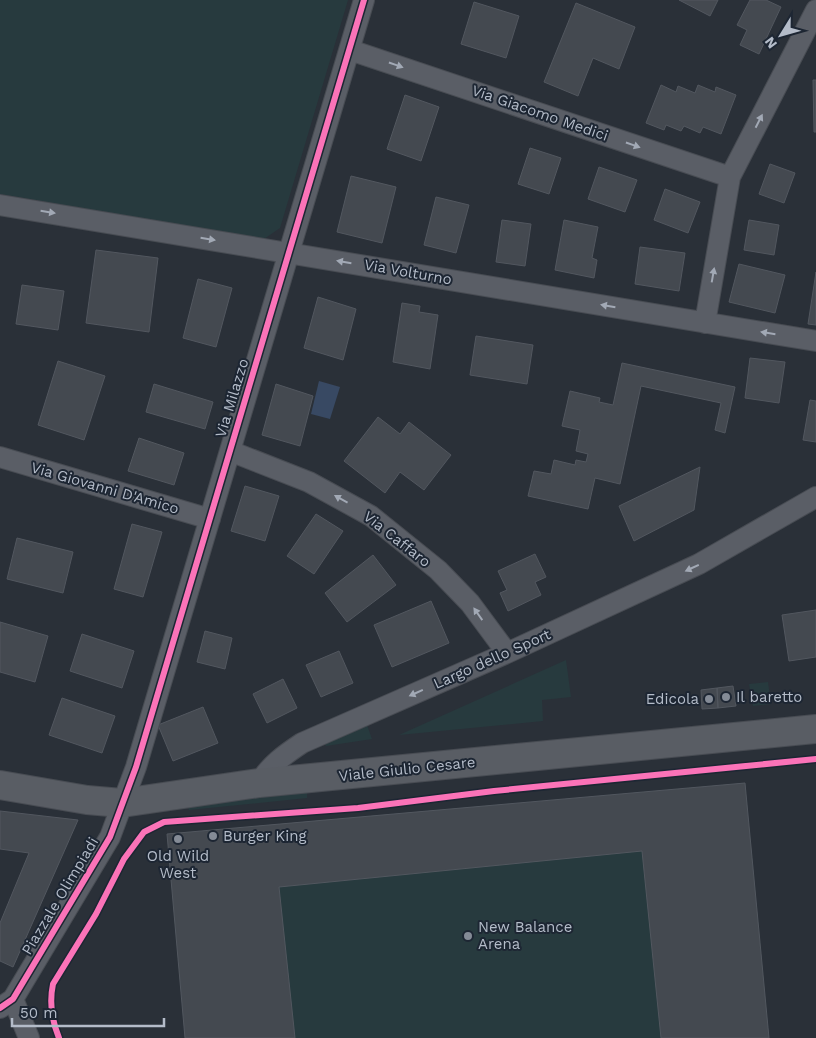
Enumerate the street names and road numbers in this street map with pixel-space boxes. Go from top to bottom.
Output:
street label: Via Giacomo Medici [469,81,611,145]
street label: Via Volturno [363,255,453,289]
street label: Via Milazzo [211,356,253,440]
street label: Via Giovanni D'Amico [29,458,181,518]
street label: Via Caffaro [360,507,434,571]
street label: Largo dello Sport [431,625,554,693]
street label: Viale Giulio Cesare [338,753,476,785]
street label: Piazzale Olimpiadi [18,834,102,958]

